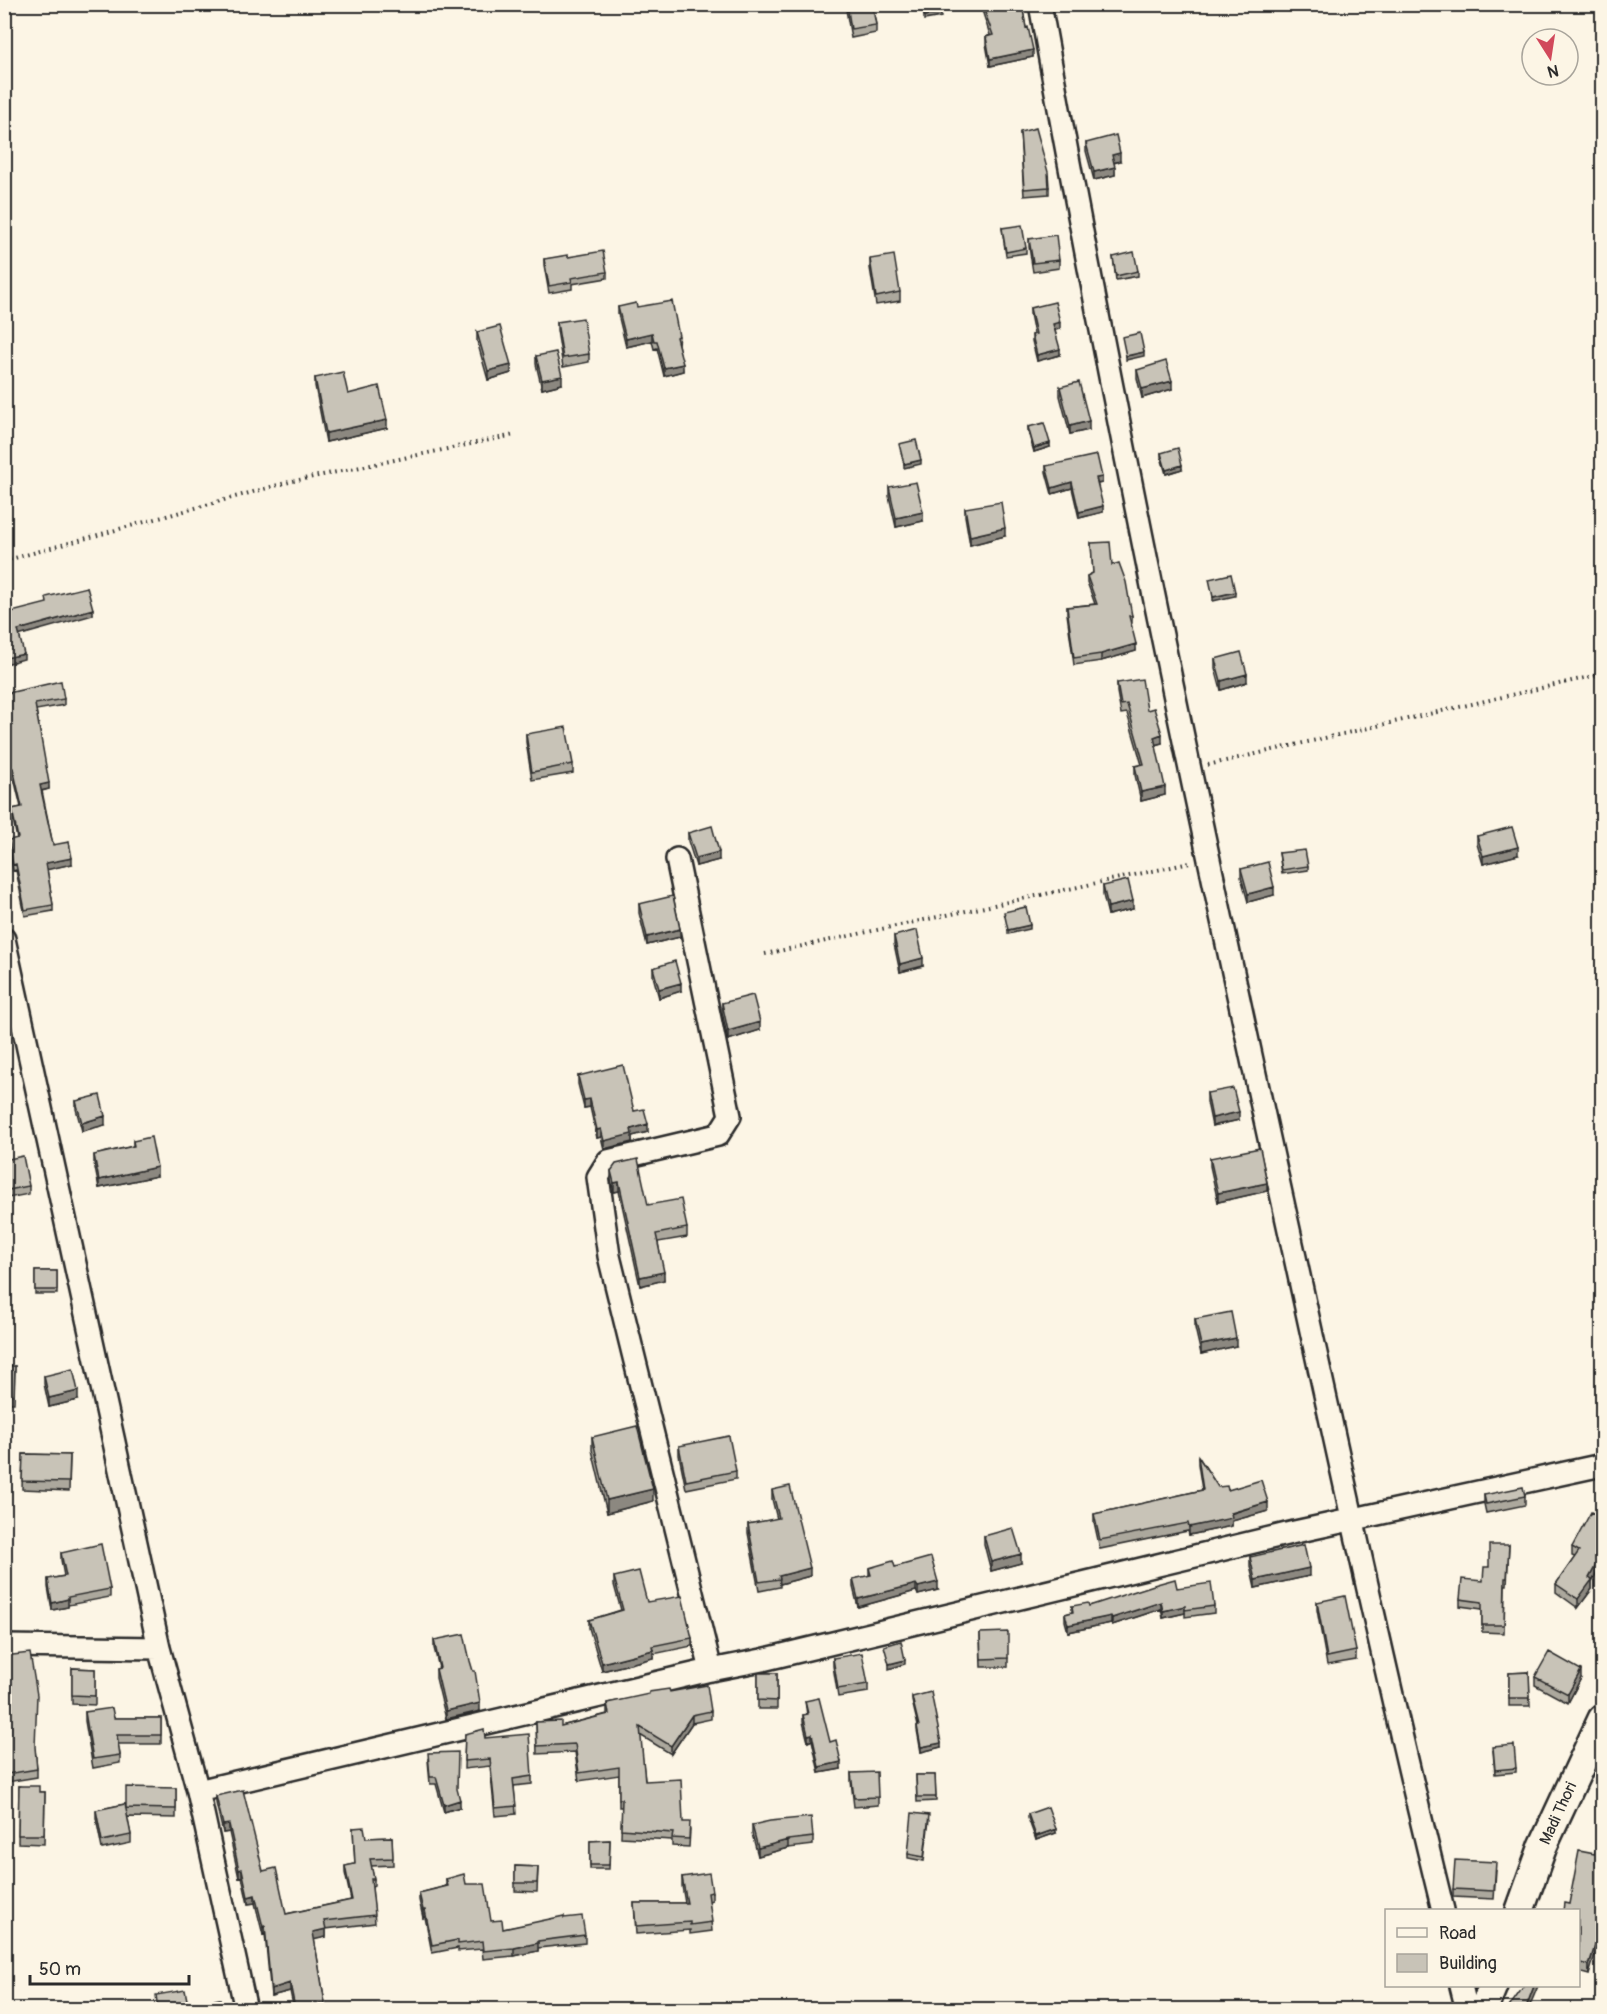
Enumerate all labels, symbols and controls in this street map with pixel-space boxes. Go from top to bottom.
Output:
north arrow [1520,27,1580,87]
text: N [1545,60,1560,82]
street label: Madi Thori [1535,1779,1581,1848]
legend [1385,1909,1580,1987]
text: Road [1439,1922,1476,1945]
scale bar [30,1948,189,1986]
text: Building [1439,1952,1497,1975]
text: 50 m [39,1958,81,1981]

